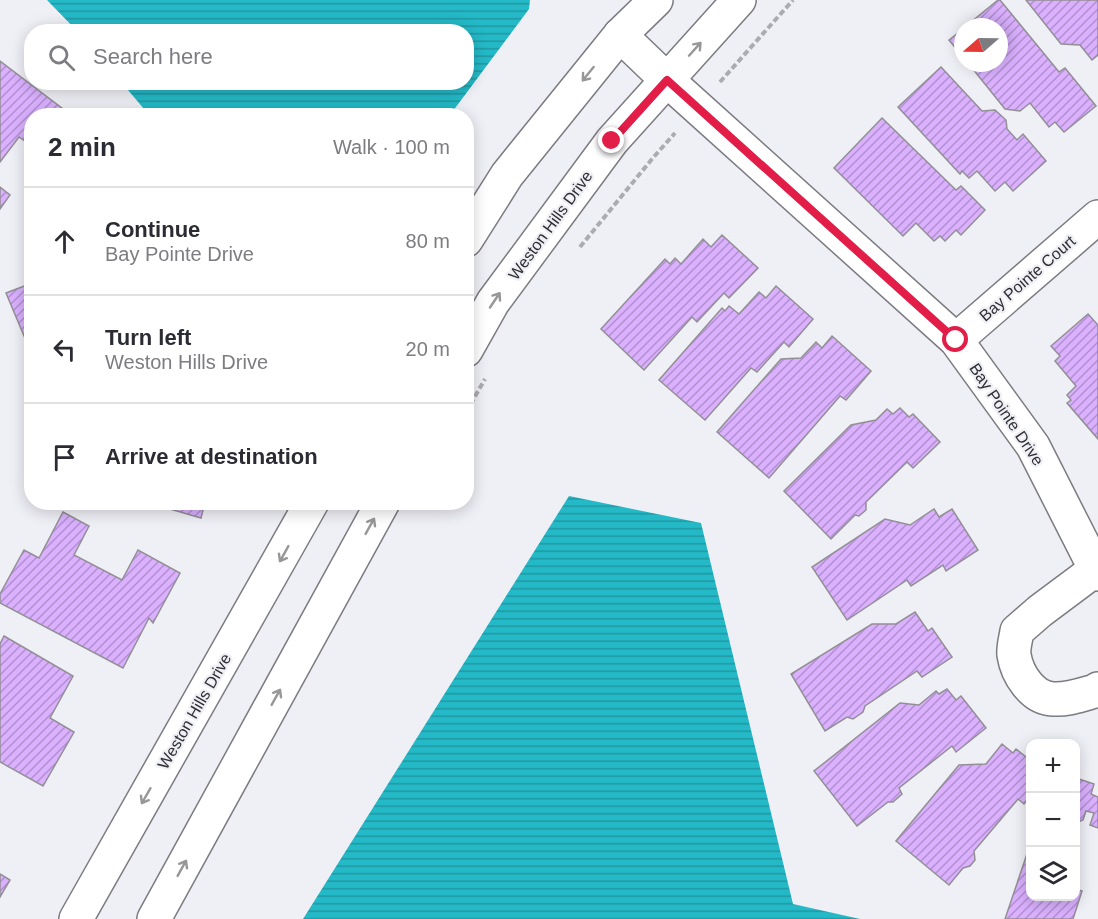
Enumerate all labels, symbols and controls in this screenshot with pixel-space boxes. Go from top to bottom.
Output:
north arrow [954,18,1008,72]
search box [24,24,474,90]
icon: search [45,41,78,74]
one-way arrow [688,42,702,57]
text: Search here [93,44,213,69]
one-way arrow [582,66,595,82]
route end [598,127,624,153]
text: 2 min [48,132,116,162]
text: Walk · 100 m [333,136,450,158]
street label: Weston Hills Drive [505,167,596,283]
text: Continue [105,217,200,242]
icon: ahead [48,225,81,258]
text: 80 m [406,230,450,252]
street label: Bay Pointe Court [976,232,1079,324]
text: Bay Pointe Drive [105,243,254,265]
one-way arrow [489,291,502,308]
text: Turn left [105,325,191,350]
route start [942,326,968,352]
icon: left [48,333,81,366]
text: 20 m [406,338,450,360]
text: Weston Hills Drive [105,351,268,373]
street label: Bay Pointe Drive [966,360,1047,469]
icon: arrive [48,441,81,474]
text: Arrive at destination [105,444,318,469]
one-way arrow [364,518,376,535]
one-way arrow [278,544,289,562]
street label: Weston Hills Drive [154,650,234,772]
one-way arrow [270,689,282,706]
map controls [1026,739,1080,901]
button: + [1026,739,1080,793]
one-way arrow [140,787,152,804]
button: − [1026,793,1080,847]
button: layers [1026,847,1080,901]
one-way arrow [176,860,188,877]

